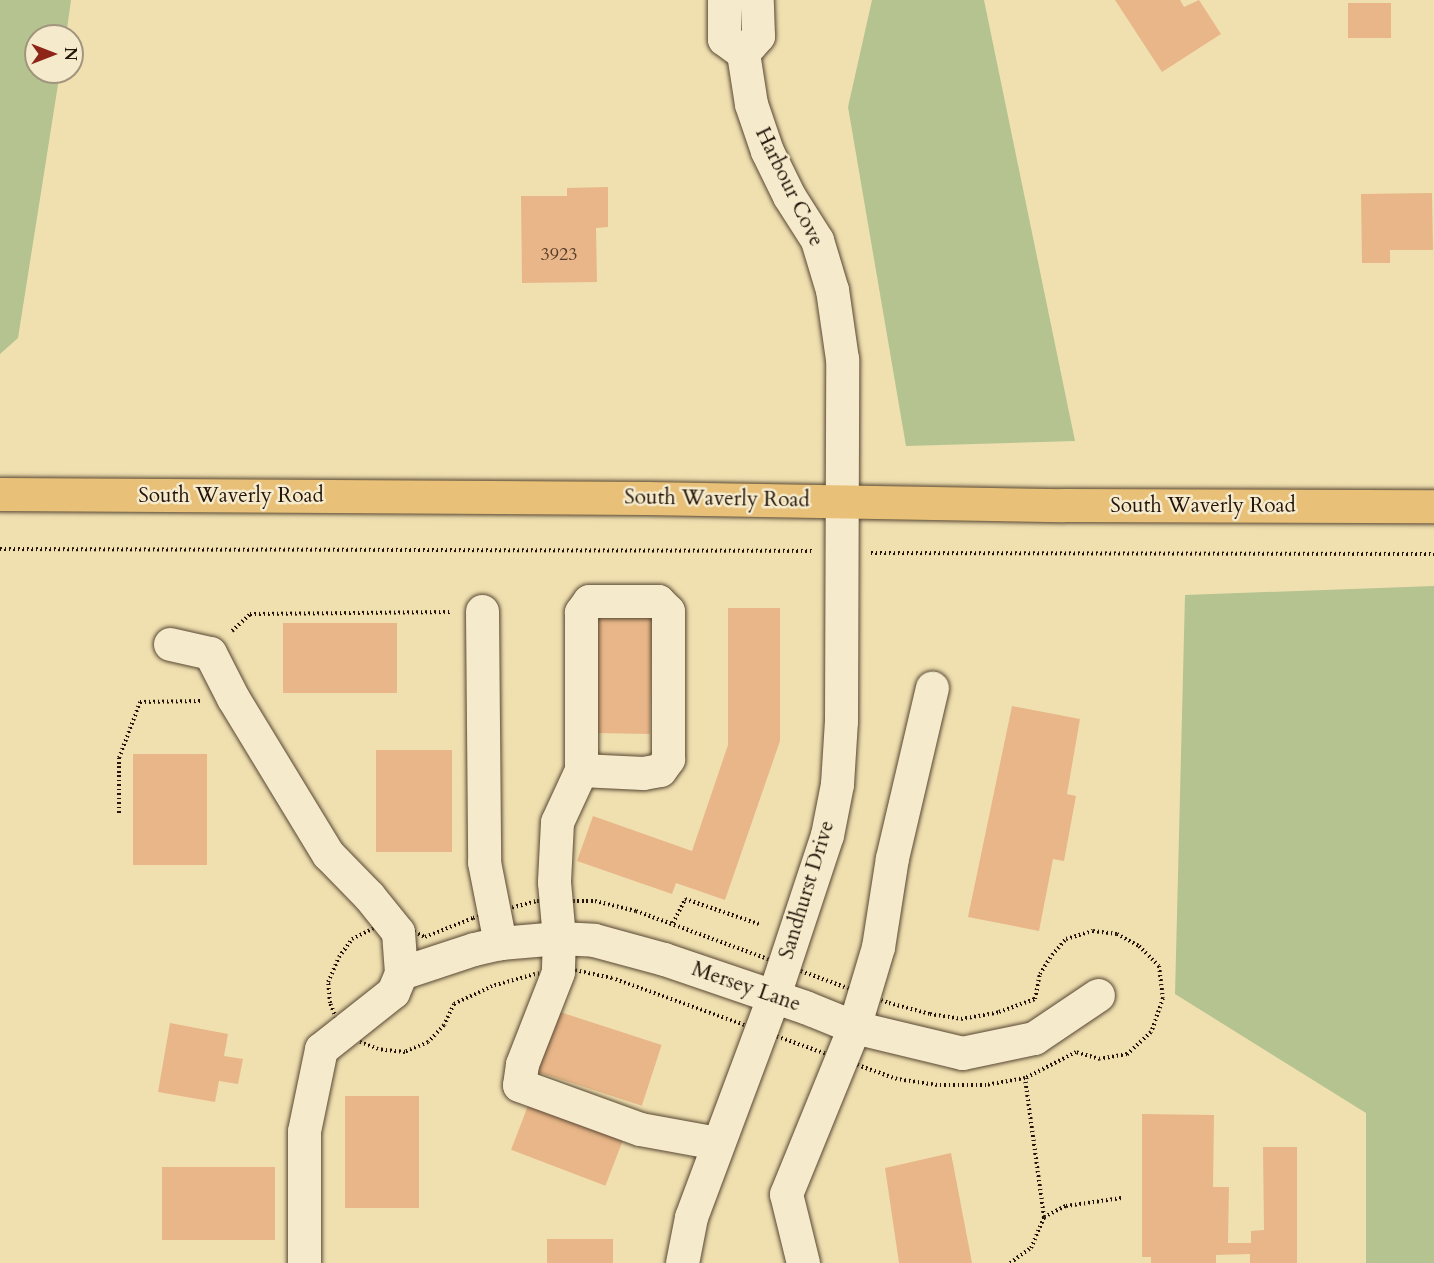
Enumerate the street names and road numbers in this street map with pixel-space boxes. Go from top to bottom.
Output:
street label: Harbour Cove [749,123,829,251]
street label: South Waverly Road [138,483,324,509]
street label: South Waverly Road [624,485,810,513]
street label: South Waverly Road [1110,493,1296,519]
street label: Sandhurst Drive [774,818,840,962]
street label: Mersey Lane [688,957,804,1017]

